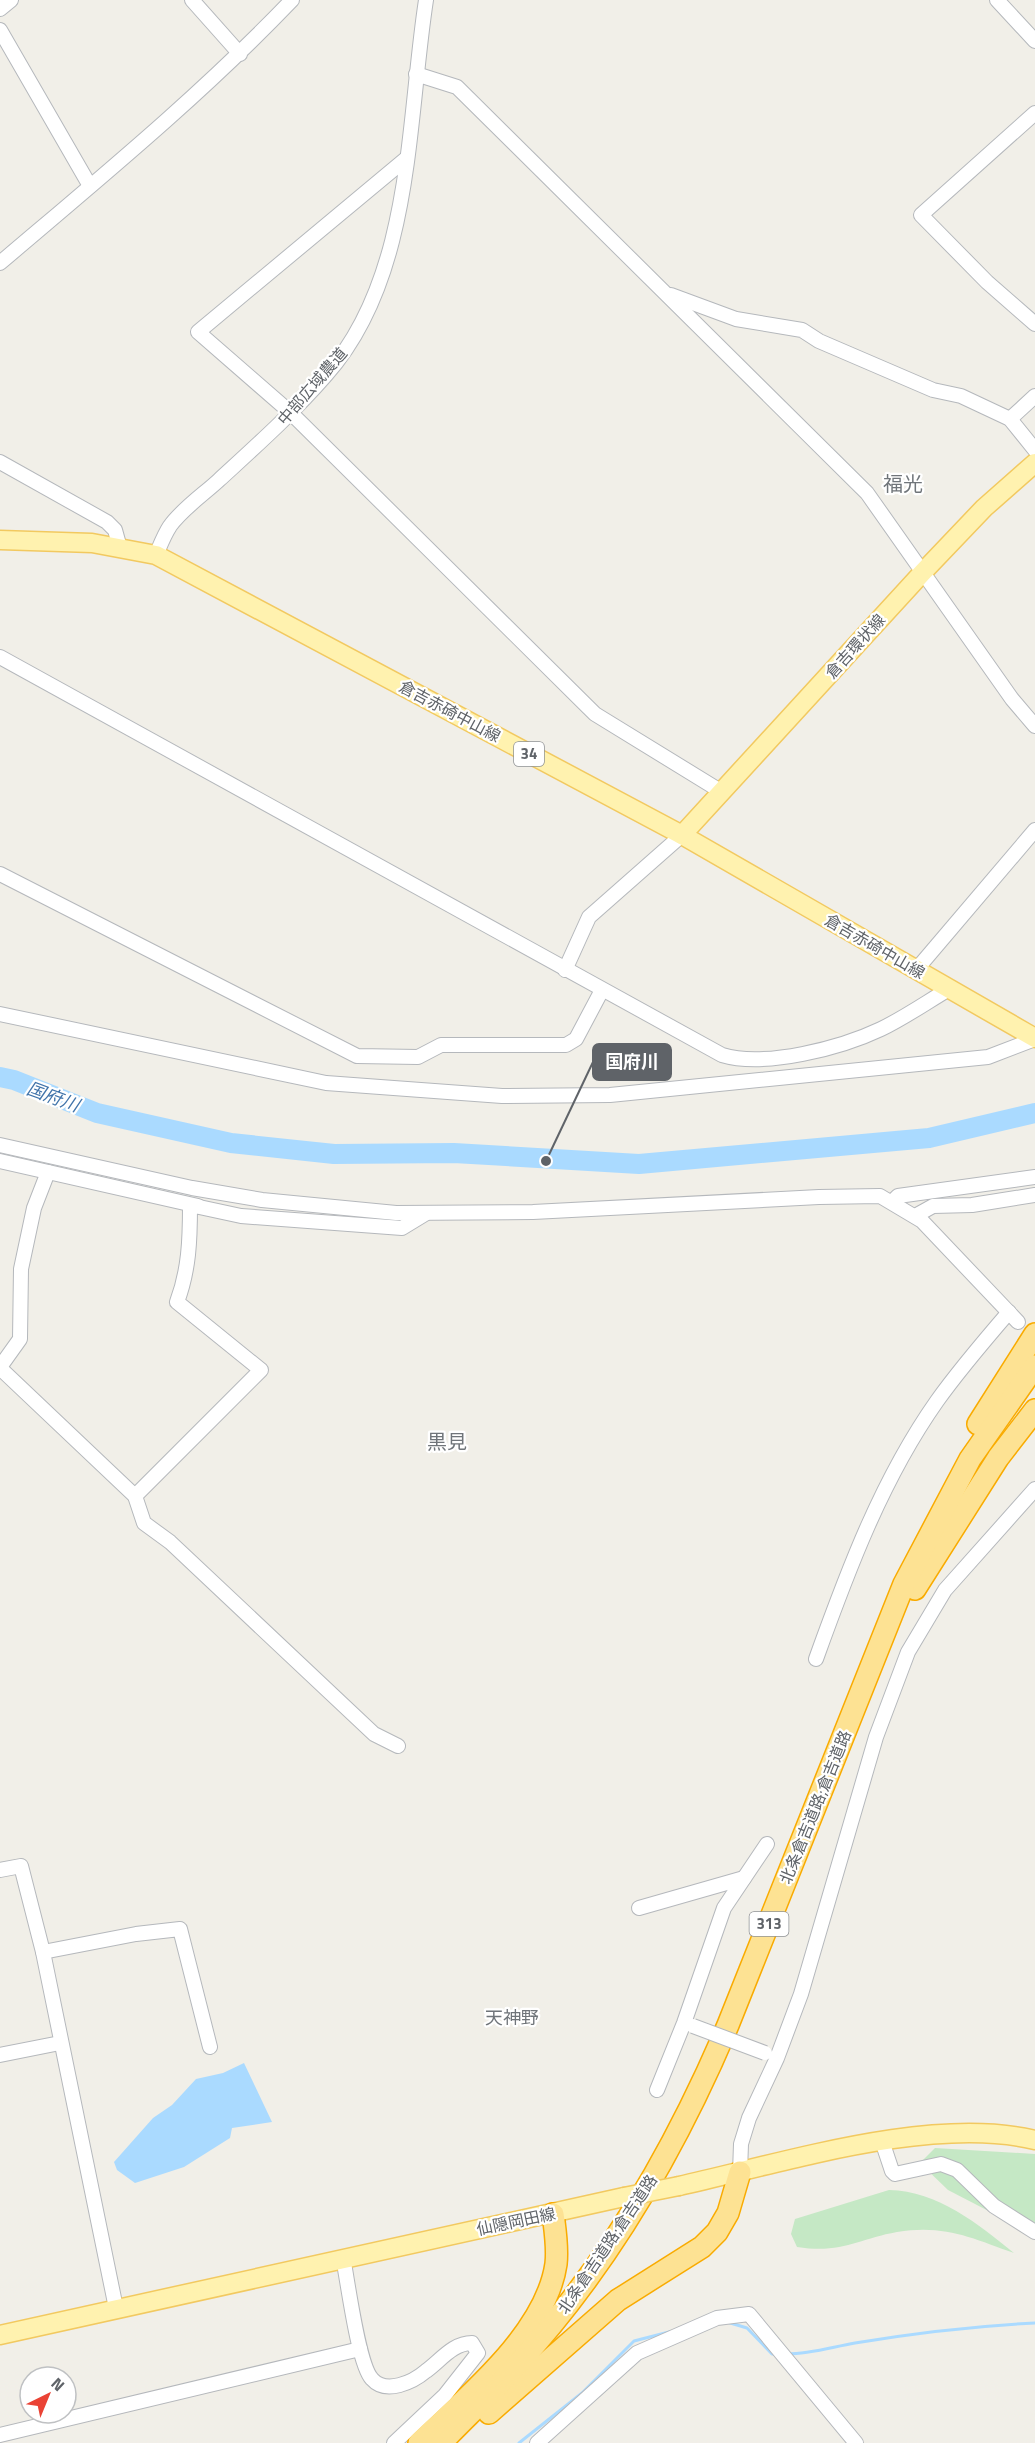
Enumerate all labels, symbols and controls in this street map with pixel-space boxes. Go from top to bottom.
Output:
street label: 中部広域農道 [271,342,353,430]
district label: 福光 [883,468,923,499]
street label: 倉吉環状線 [819,608,891,684]
street label: 倉吉赤碕中山線 [395,674,505,748]
road number: 34 [514,742,544,766]
street label: 倉吉赤碕中山線 [820,908,930,984]
callout: 国府川 [593,1044,671,1080]
text: 国府川 [605,1048,659,1075]
water label: 国府川 [23,1075,85,1119]
district label: 黒見 [427,1426,467,1457]
street label: 北条倉吉道路;倉吉道路 [773,1726,857,1888]
road number: 313 [750,1912,788,1936]
district label: 天神野 [485,2004,539,2031]
street label: 北条倉吉道路;倉吉道路 [551,2169,663,2319]
street label: 仙隠岡田線 [474,2201,558,2241]
north arrow [18,2365,78,2425]
text: N [46,2371,70,2397]

